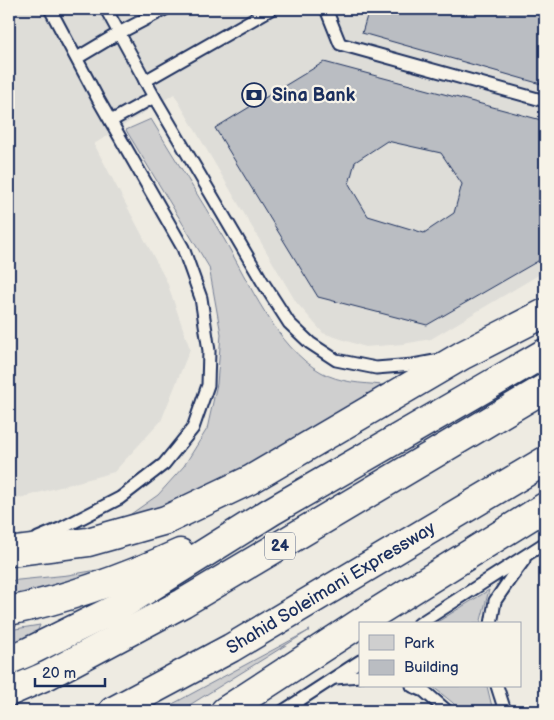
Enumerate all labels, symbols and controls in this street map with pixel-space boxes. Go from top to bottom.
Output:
bank icon: Sina Bank [241,82,267,108]
place label: Sina Bank [272,85,356,106]
street label: Shahid Soleimani Expressway [223,517,440,659]
road number: 24 [265,532,295,560]
legend [359,622,522,688]
text: Park [404,634,435,653]
scale bar [35,655,105,687]
text: Building [404,658,459,677]
text: 20 m [42,664,76,683]

